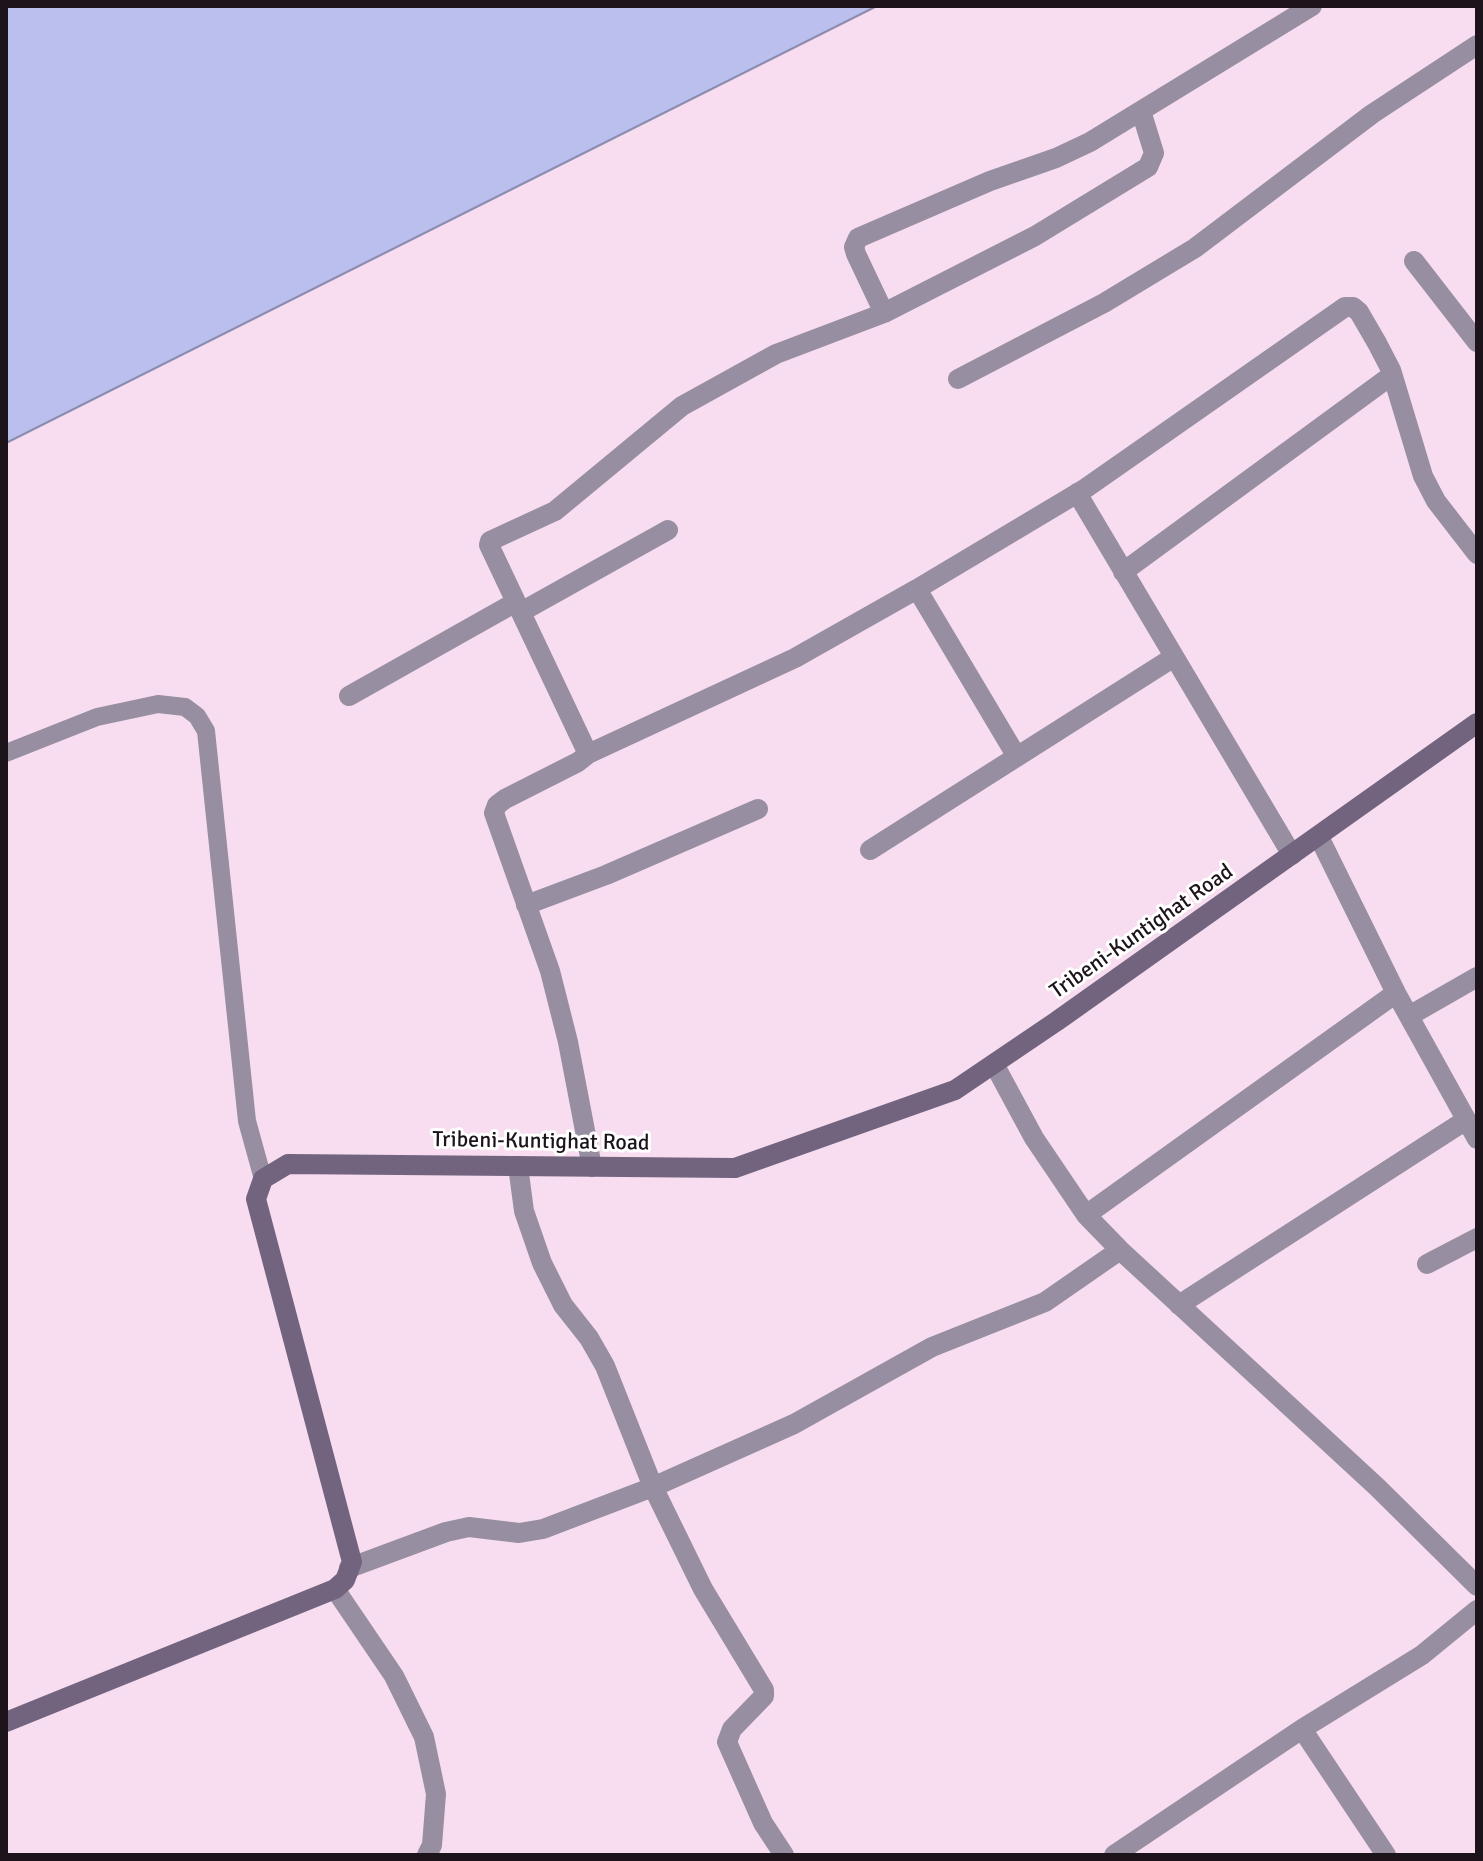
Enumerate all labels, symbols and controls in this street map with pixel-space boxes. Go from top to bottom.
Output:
street label: Tribeni-Kuntighat Road [1045,859,1239,1005]
street label: Tribeni-Kuntighat Road [432,1127,650,1157]

